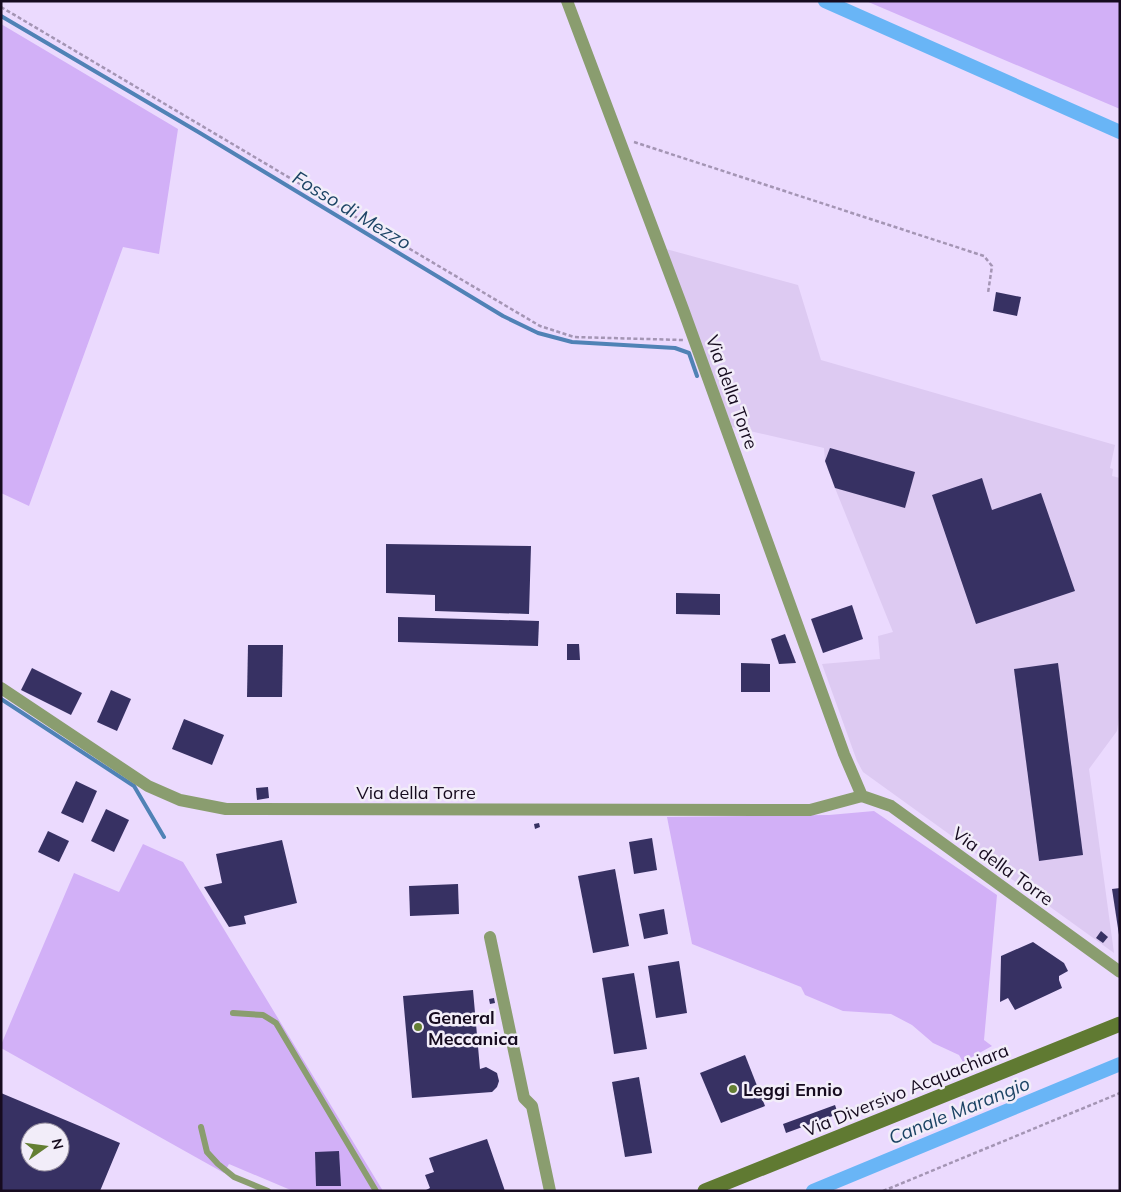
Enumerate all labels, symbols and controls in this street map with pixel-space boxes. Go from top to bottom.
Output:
water label: Fosso di Mezzo [289,165,416,255]
street label: Via della Torre [701,332,763,452]
street label: Via della Torre [356,781,476,804]
street label: Via della Torre [948,822,1058,910]
place label: General Meccanica [428,1006,518,1050]
marker: General Meccanica [412,1021,424,1033]
street label: Via Diversivo Acquachiara [800,1038,1012,1142]
water label: Canale Marangio [885,1071,1033,1149]
place label: Leggi Ennio [743,1078,843,1101]
marker: Leggi Ennio [727,1083,739,1095]
north arrow [20,1122,70,1172]
text: N [48,1137,68,1151]

